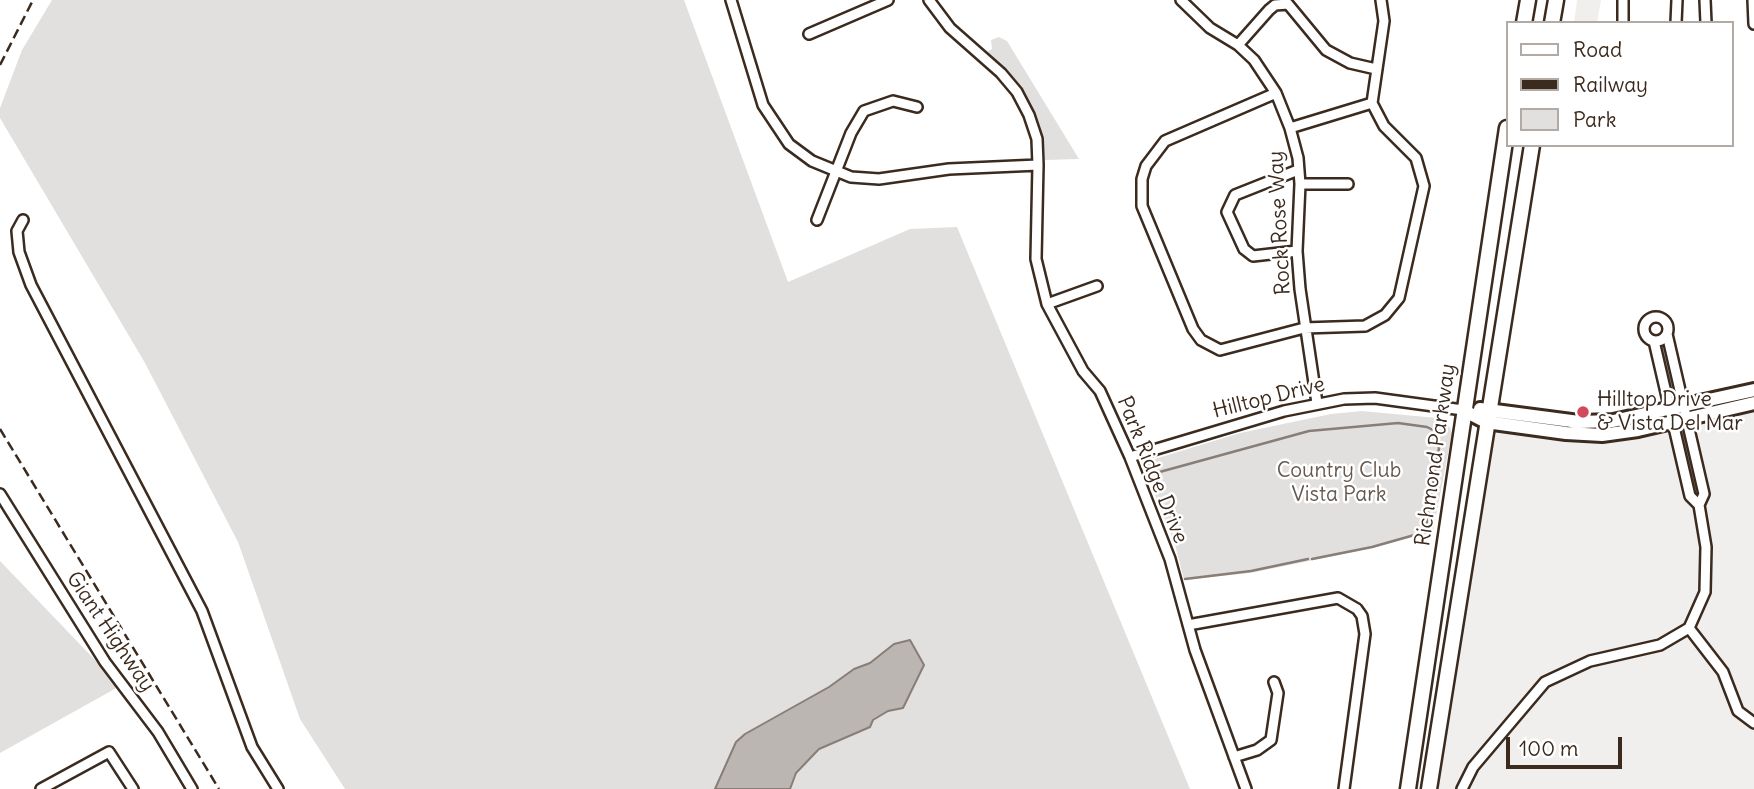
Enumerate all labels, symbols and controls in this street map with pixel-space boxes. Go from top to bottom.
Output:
legend [1506,21,1733,147]
text: Road [1573,36,1622,63]
text: Railway [1573,71,1648,98]
text: Park [1573,106,1616,133]
street label: Rock Rose Way [1264,150,1296,296]
street label: Richmond Parkway [1411,362,1461,548]
street label: Hilltop Drive [1210,372,1328,424]
place label: Hilltop Drive & Vista Del Mar [1597,387,1743,437]
street label: Park Ridge Drive [1111,393,1193,547]
marker: Hilltop Drive & Vista Del Mar [1575,404,1591,420]
park label: Country Club Vista Park [1277,458,1401,508]
street label: Giant Highway [60,567,160,697]
scale bar [1509,722,1624,766]
text: 100 m [1519,735,1578,762]

